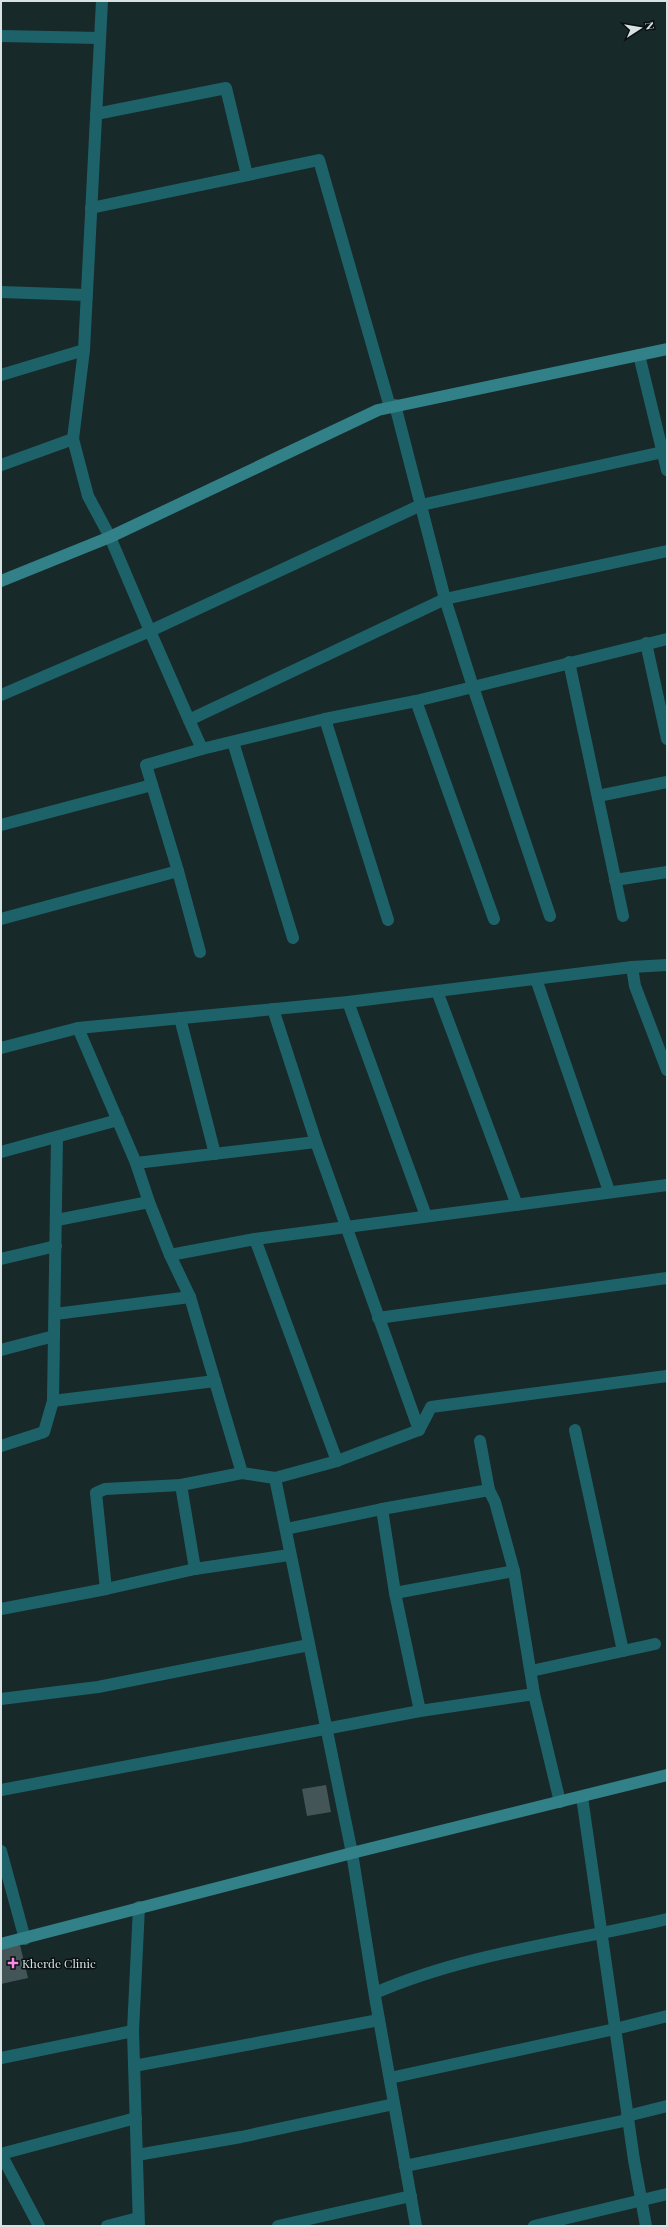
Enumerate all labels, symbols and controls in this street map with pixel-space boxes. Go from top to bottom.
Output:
north arrow [620,8,660,48]
text: N [642,20,658,31]
place label: Kherde Clinic [22,1955,96,1971]
marker: Kherde Clinic [7,1957,19,1969]

